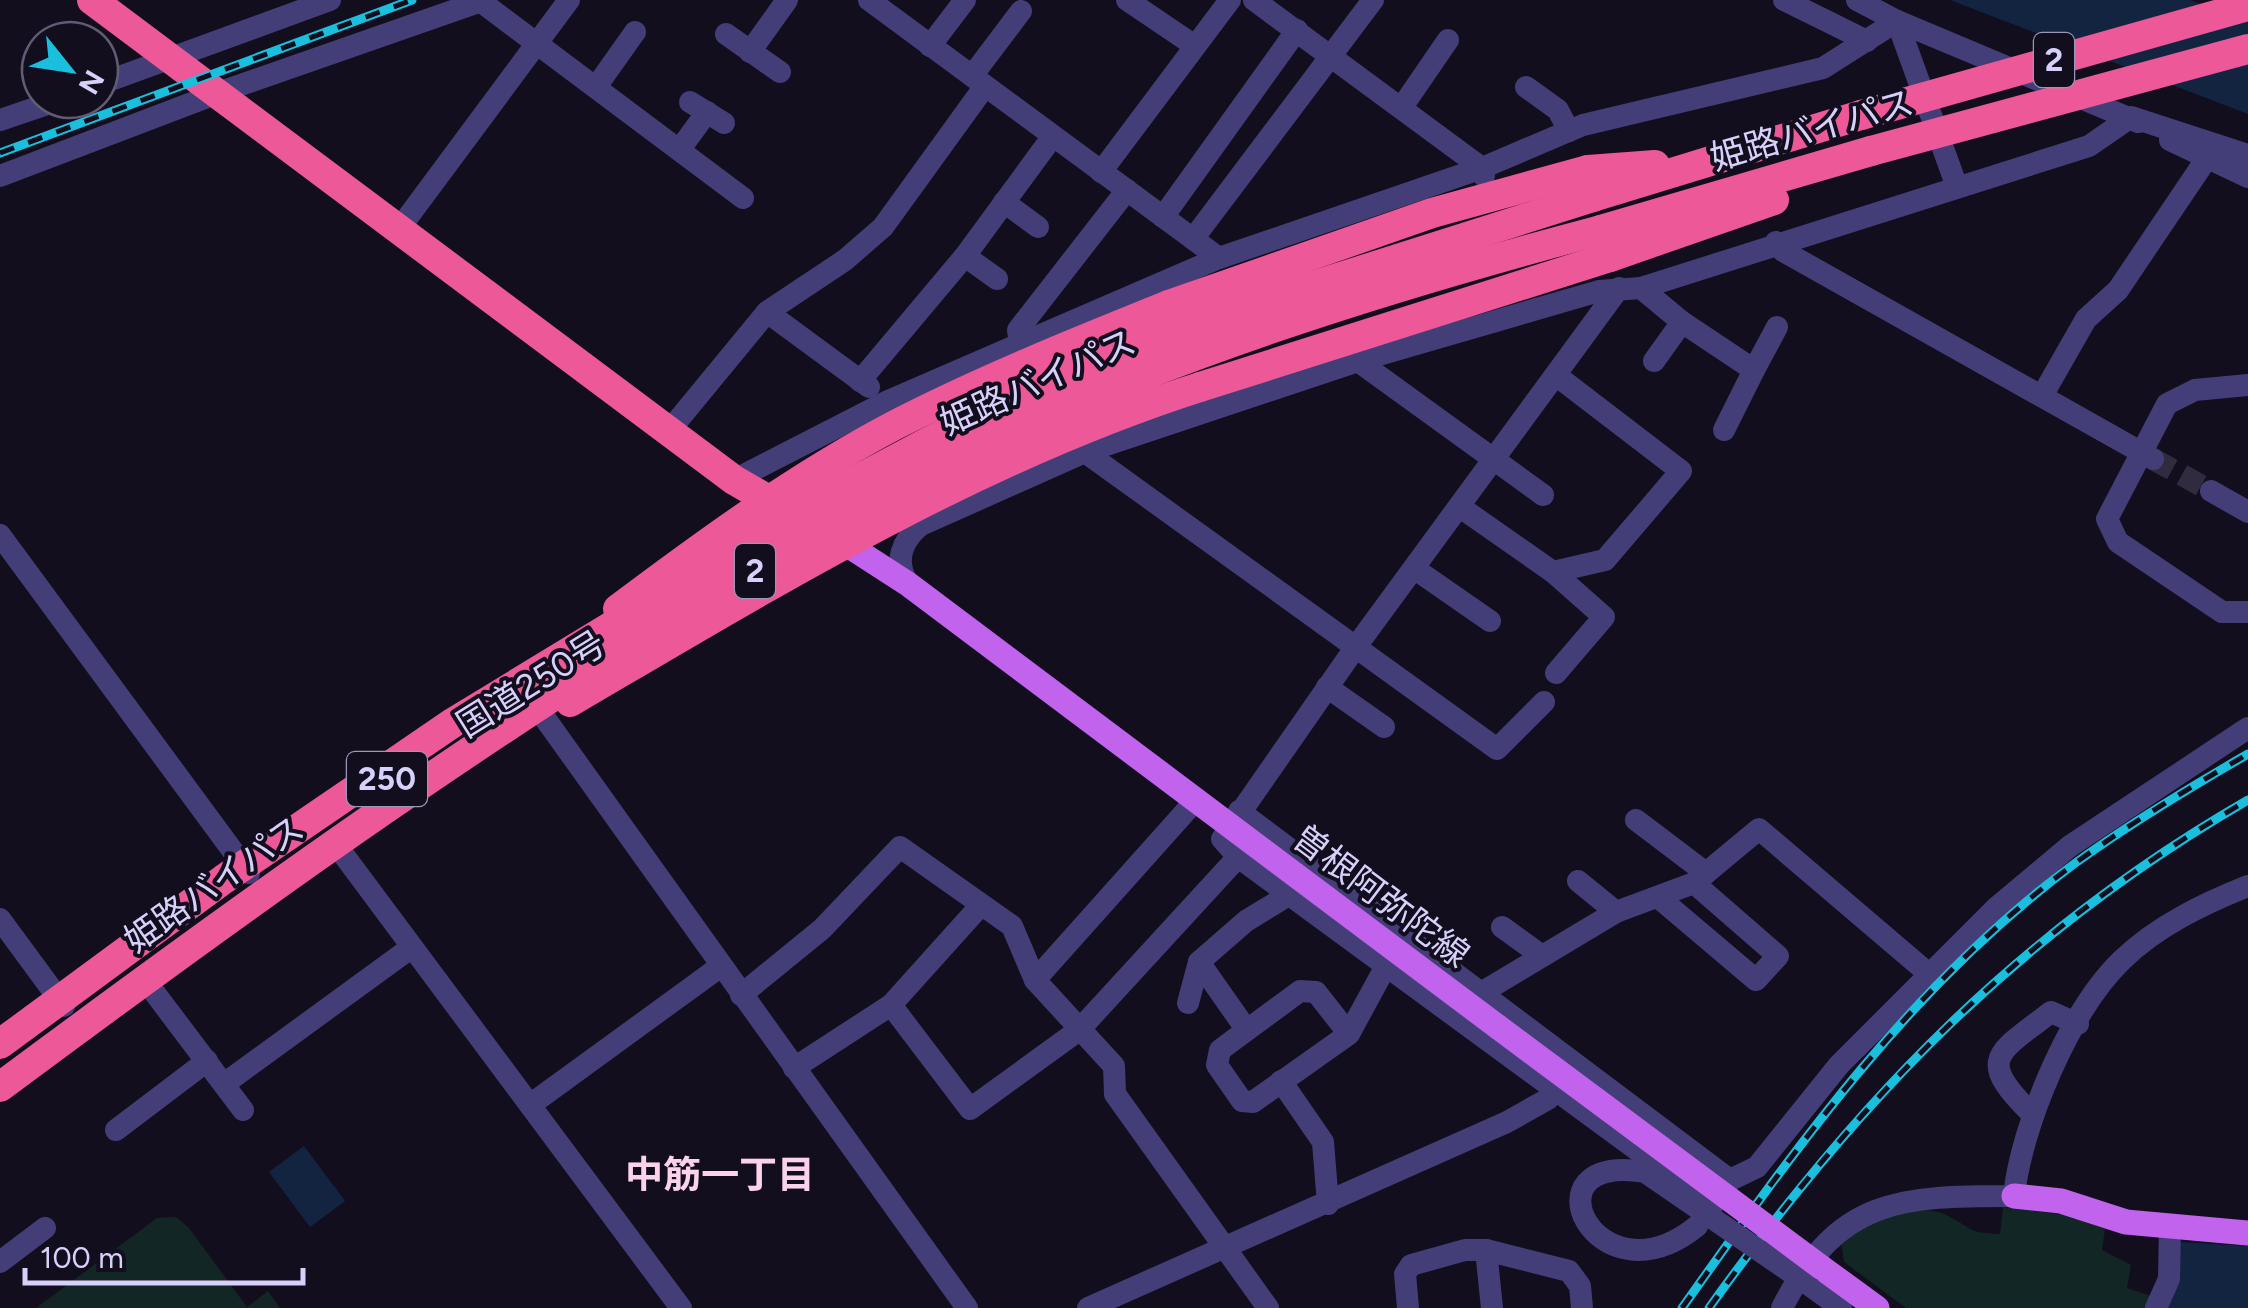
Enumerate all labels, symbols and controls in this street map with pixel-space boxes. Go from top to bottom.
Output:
north arrow [20,20,120,120]
road number: 2 [2034,33,2074,87]
text: N [72,65,112,100]
street label: 姫路バイパス [1706,81,1918,179]
street label: 姫路バイパス [934,320,1142,444]
road number: 2 [735,544,775,598]
street label: 国道250号 [449,622,613,746]
road number: 250 [347,752,427,806]
street label: 姫路バイパス [116,807,312,961]
street label: 曽根阿弥陀線 [1284,816,1478,976]
district label: 中筋一丁目 [625,1152,815,1198]
scale bar [25,1223,302,1285]
text: 100 m [40,1239,124,1276]

